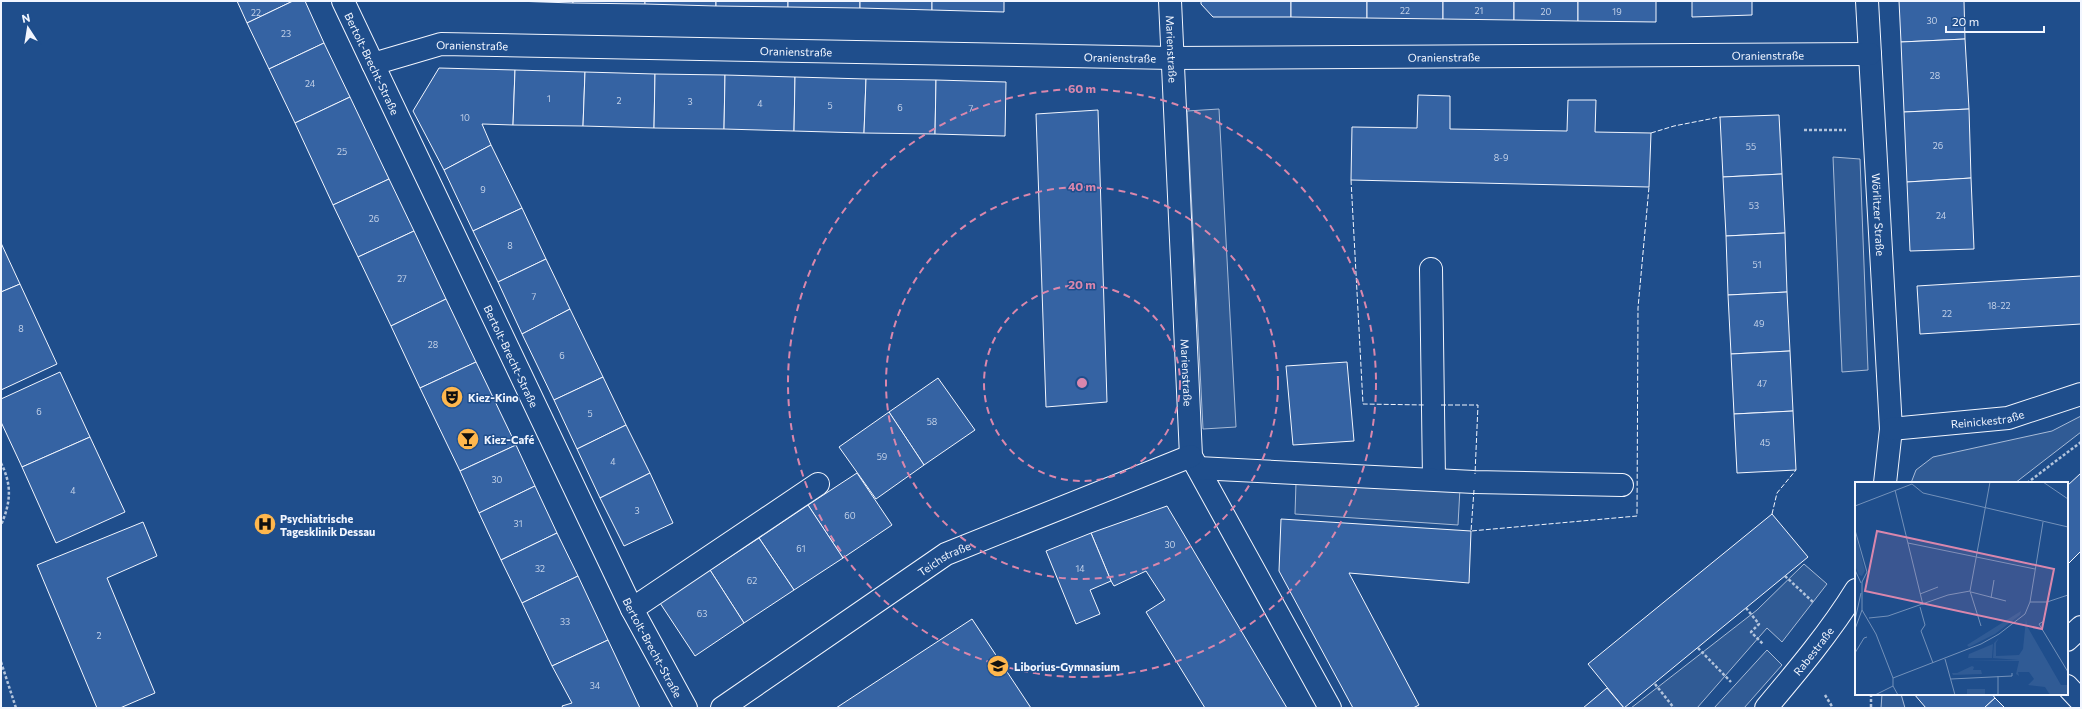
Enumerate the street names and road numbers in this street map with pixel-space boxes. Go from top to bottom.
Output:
street label: Bertolt-Brecht-Straße [343,10,403,117]
street label: Marienstraße [1164,15,1180,83]
street label: Oranienstraße [434,37,509,52]
street label: Oranienstraße [760,44,833,58]
street label: Oranienstraße [1732,48,1804,61]
street label: Oranienstraße [1084,50,1156,64]
street label: Oranienstraße [1408,50,1480,63]
street label: Wörlitzer Straße [1870,173,1888,257]
street label: Bertolt-Brecht-Straße [482,303,542,409]
street label: Marienstraße [1179,339,1195,407]
street label: Reinickestraße [1950,407,2026,430]
street label: Teichstraße [915,538,972,578]
street label: Bertolt-Brecht-Straße [621,595,686,700]
street label: Rabestraße [1790,624,1836,677]

